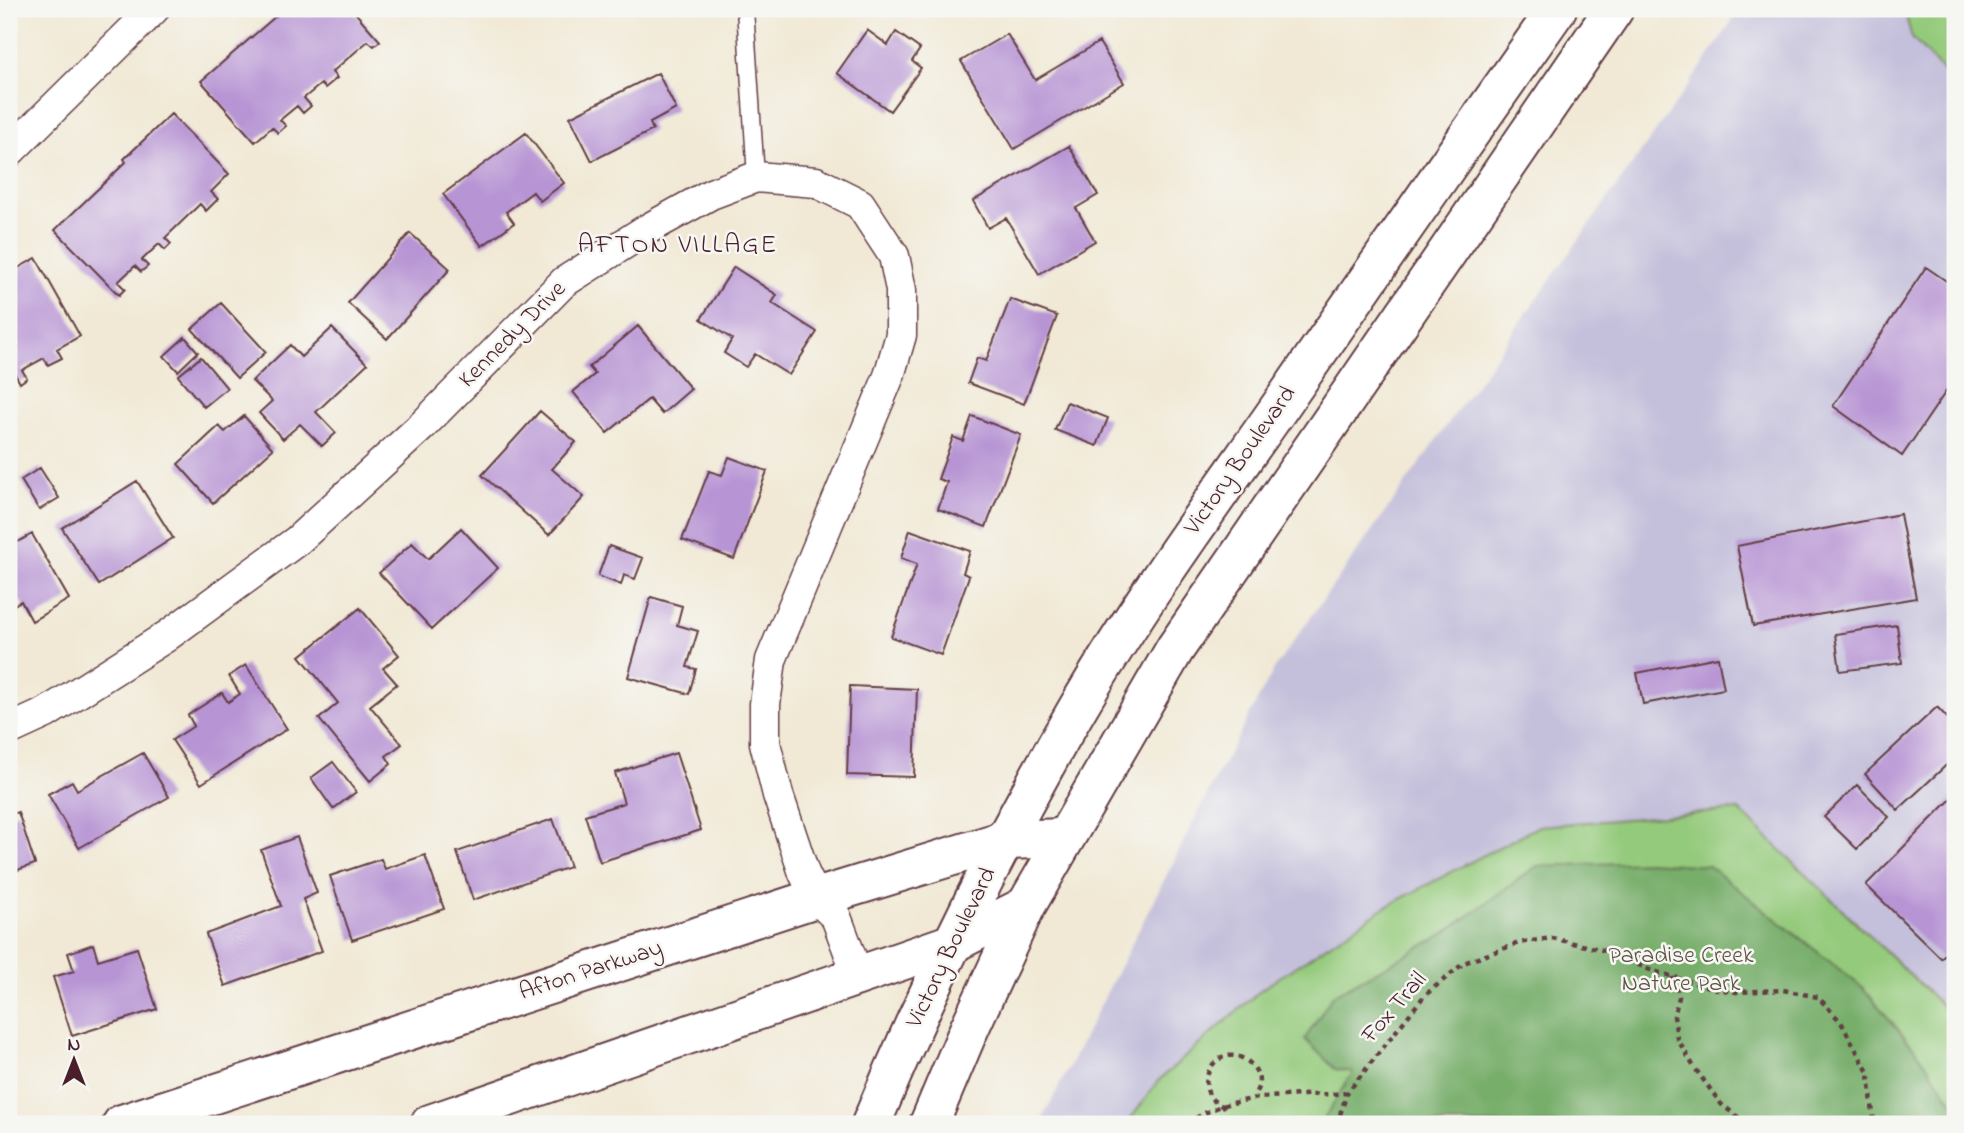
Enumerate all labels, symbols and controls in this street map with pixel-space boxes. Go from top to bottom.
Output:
district label: AFTON VILLAGE [578,227,778,265]
street label: Kennedy Drive [451,273,576,397]
street label: Victory Boulevard [1176,379,1307,544]
street label: Victory Boulevard [897,861,1007,1036]
street label: Afton Parkway [515,931,667,1012]
park label: Paradise Creek Nature Park [1608,939,1754,1002]
street label: Fox Trail [1353,964,1436,1052]
north arrow [38,1024,108,1094]
text: N [68,1032,81,1059]

